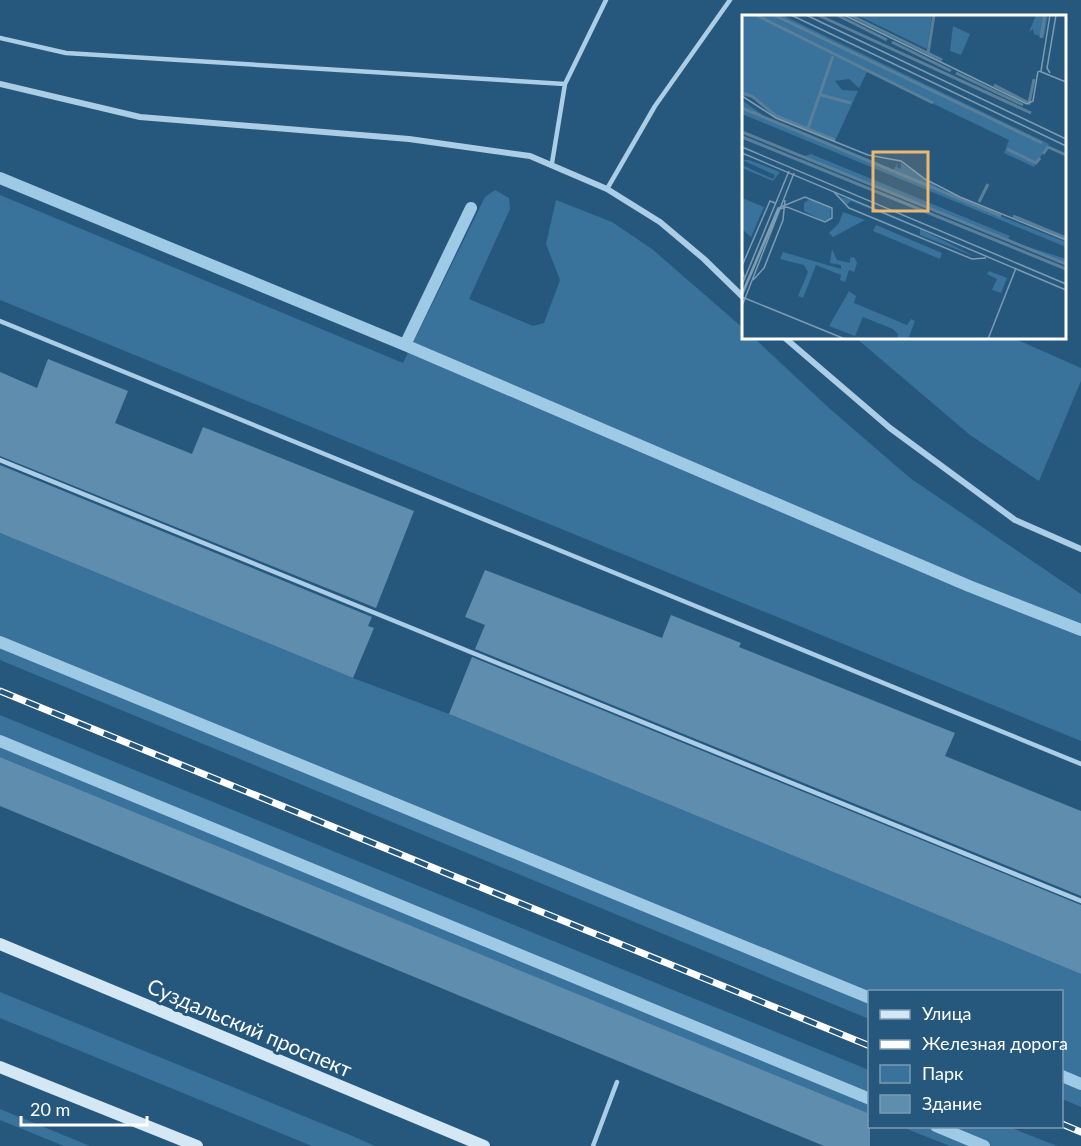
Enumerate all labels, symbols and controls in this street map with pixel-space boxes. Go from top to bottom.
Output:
inset map [742,15,1066,339]
street label: Суздальский проспект [144,973,356,1082]
legend [868,990,1063,1128]
text: Улица [922,1002,972,1024]
text: Железная дорога [922,1032,1068,1054]
text: Парк [922,1062,964,1084]
scale bar [21,1089,147,1127]
text: Здание [922,1092,982,1114]
text: 20 m [30,1098,70,1120]

